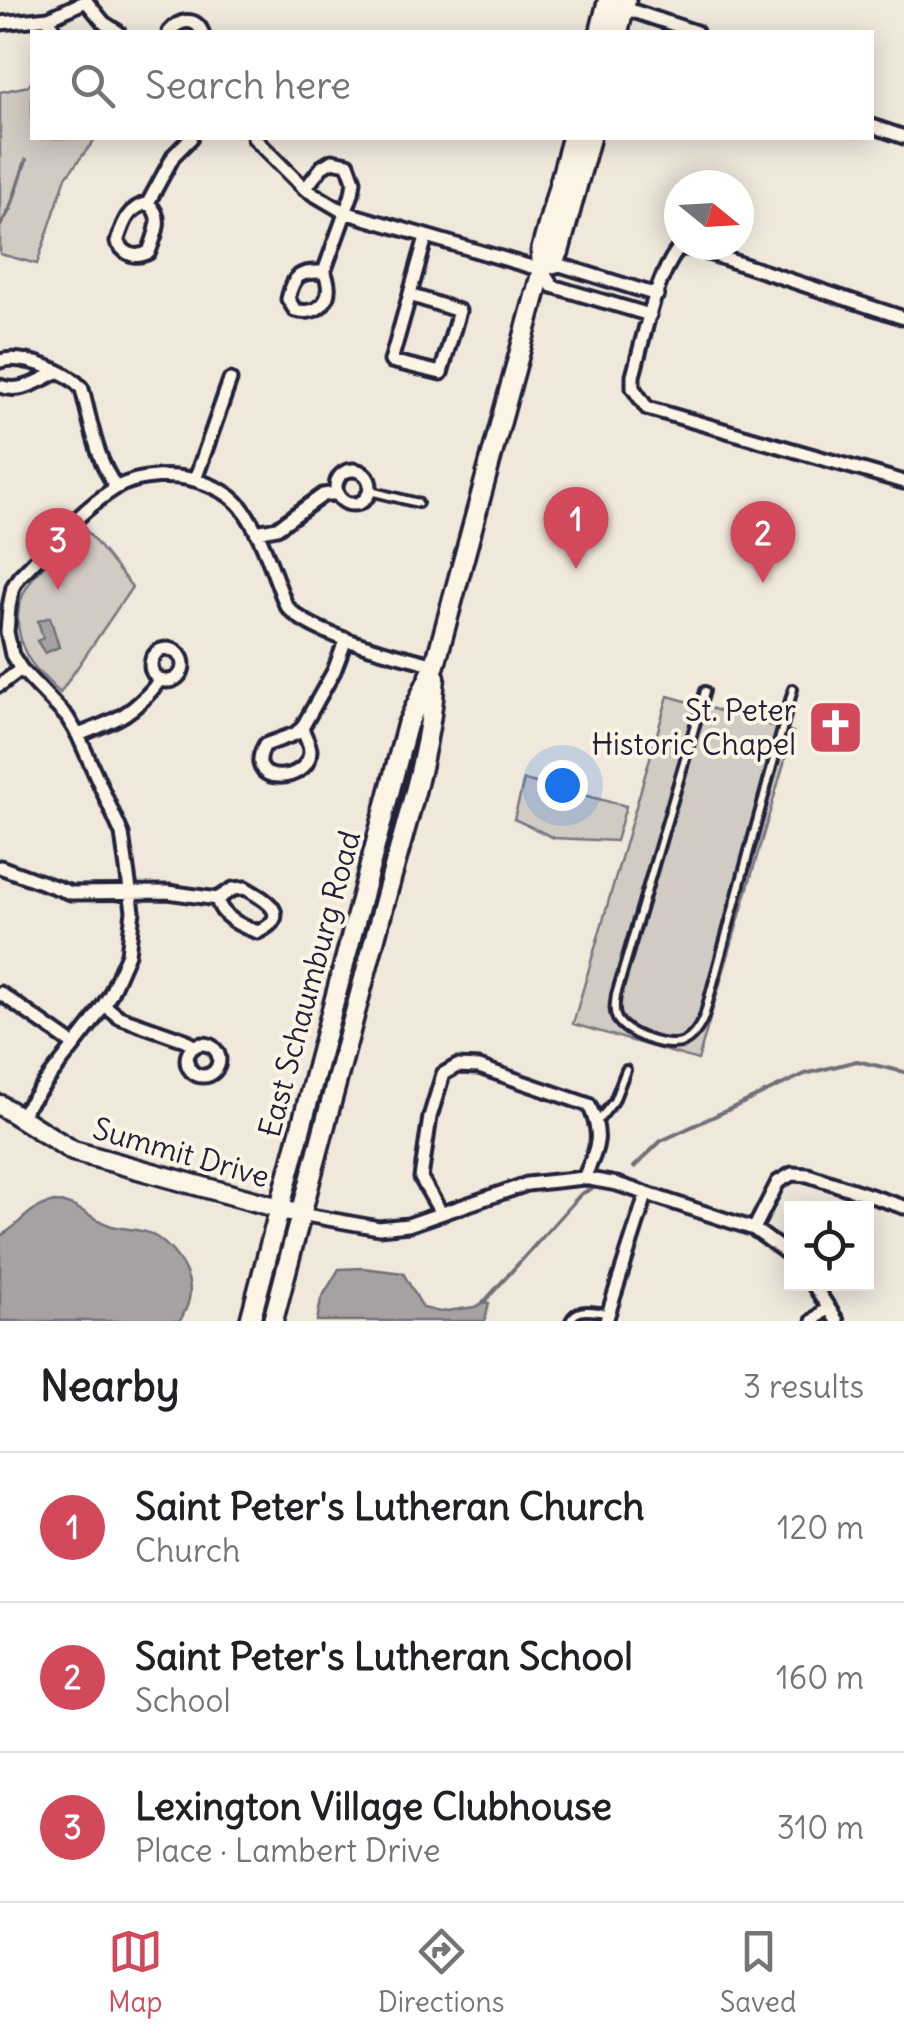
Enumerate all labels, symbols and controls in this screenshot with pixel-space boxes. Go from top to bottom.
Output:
search box [30,30,874,140]
icon: search [65,58,120,113]
text: Search here [145,62,351,109]
north arrow [664,170,754,260]
pin: 1 [544,486,608,569]
pin: 2 [730,500,796,583]
pin: 3 [26,508,90,590]
place label: St. Peter Historic Chapel [592,691,796,763]
church icon: St. Peter Historic Chapel [805,698,865,758]
your location [537,760,588,811]
street label: East Schaumburg Road [250,826,368,1141]
street label: Summit Drive [89,1109,274,1195]
map controls [784,1201,874,1291]
button: locate [784,1201,874,1291]
text: Nearby [40,1360,179,1412]
text: 3 results [743,1366,864,1407]
text: Saint Peter's Lutheran Church [135,1483,644,1530]
text: 1 [66,1507,79,1548]
text: 120 m [777,1507,864,1548]
text: Church [135,1530,241,1571]
text: Saint Peter's Lutheran School [135,1633,633,1680]
text: 2 [64,1657,81,1698]
text: 160 m [776,1657,864,1698]
text: School [135,1680,231,1721]
text: Lexington Village Clubhouse [135,1783,612,1830]
text: 3 [63,1807,82,1848]
text: 310 m [777,1807,864,1848]
text: Place · Lambert Drive [135,1830,440,1871]
tab: Map [108,1924,163,2020]
tab: Directions [378,1924,504,2020]
tab: Saved [720,1924,796,2020]

